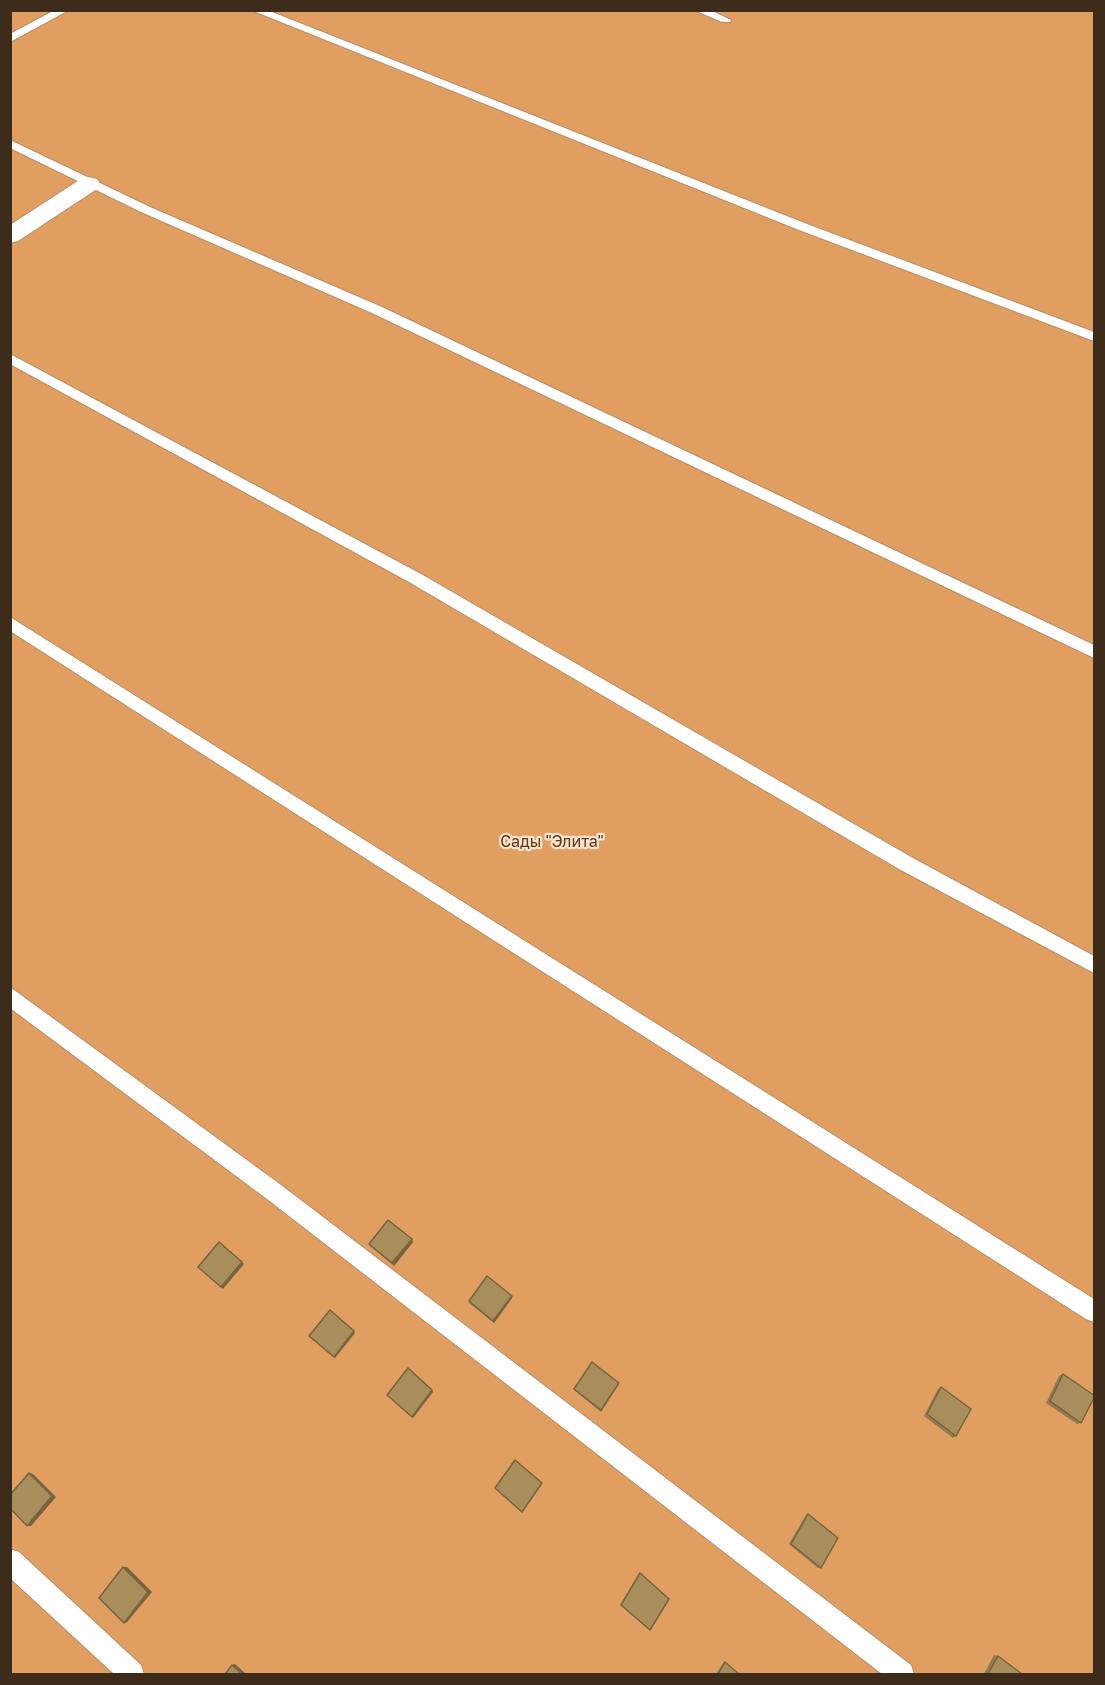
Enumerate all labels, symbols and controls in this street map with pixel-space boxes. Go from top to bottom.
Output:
park label: Сады "Элита" [500,832,604,852]

